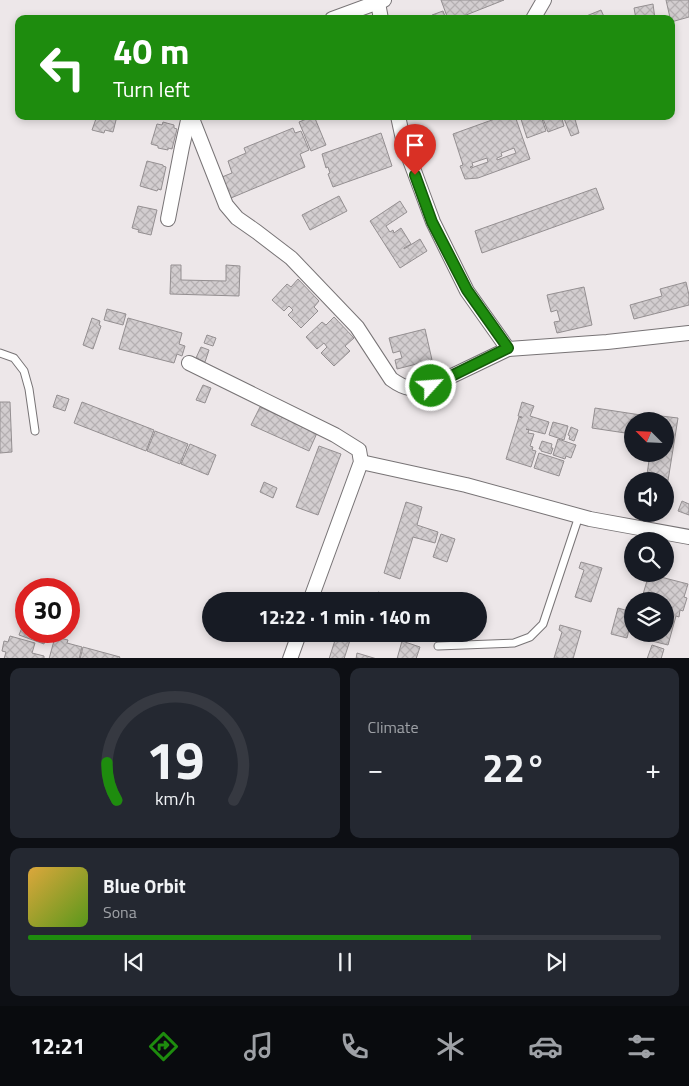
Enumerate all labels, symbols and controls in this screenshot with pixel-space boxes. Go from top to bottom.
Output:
text: 40 m [113,24,189,78]
icon: left [30,35,95,100]
text: Turn left [113,72,190,106]
pin [394,124,436,175]
icon: arrive [401,131,429,159]
position arrow [404,359,456,411]
north arrow [624,412,674,462]
map controls [624,412,674,642]
button: sound [624,472,674,522]
button: search [624,532,674,582]
speed limit sign: 30 [15,578,80,643]
button: layers [624,592,674,642]
text: 12:22 · 1 min · 140 m [258,602,431,631]
text: Climate [368,715,419,739]
text: 19 [146,720,204,799]
text: 22° [482,739,546,797]
text: − [368,747,383,790]
text: + [645,747,661,790]
text: km/h [155,785,195,812]
text: Blue Orbit [103,871,186,900]
text: Sona [103,900,137,924]
icon: previous [120,948,148,976]
icon: pause [331,948,359,976]
icon: next [542,948,570,976]
text: 12:21 [30,1029,85,1063]
icon: directions [146,1029,181,1064]
icon: music [241,1029,276,1064]
icon: phone [337,1029,372,1064]
icon: climate [433,1029,468,1064]
icon: car [528,1029,563,1064]
icon: filters [624,1029,659,1064]

